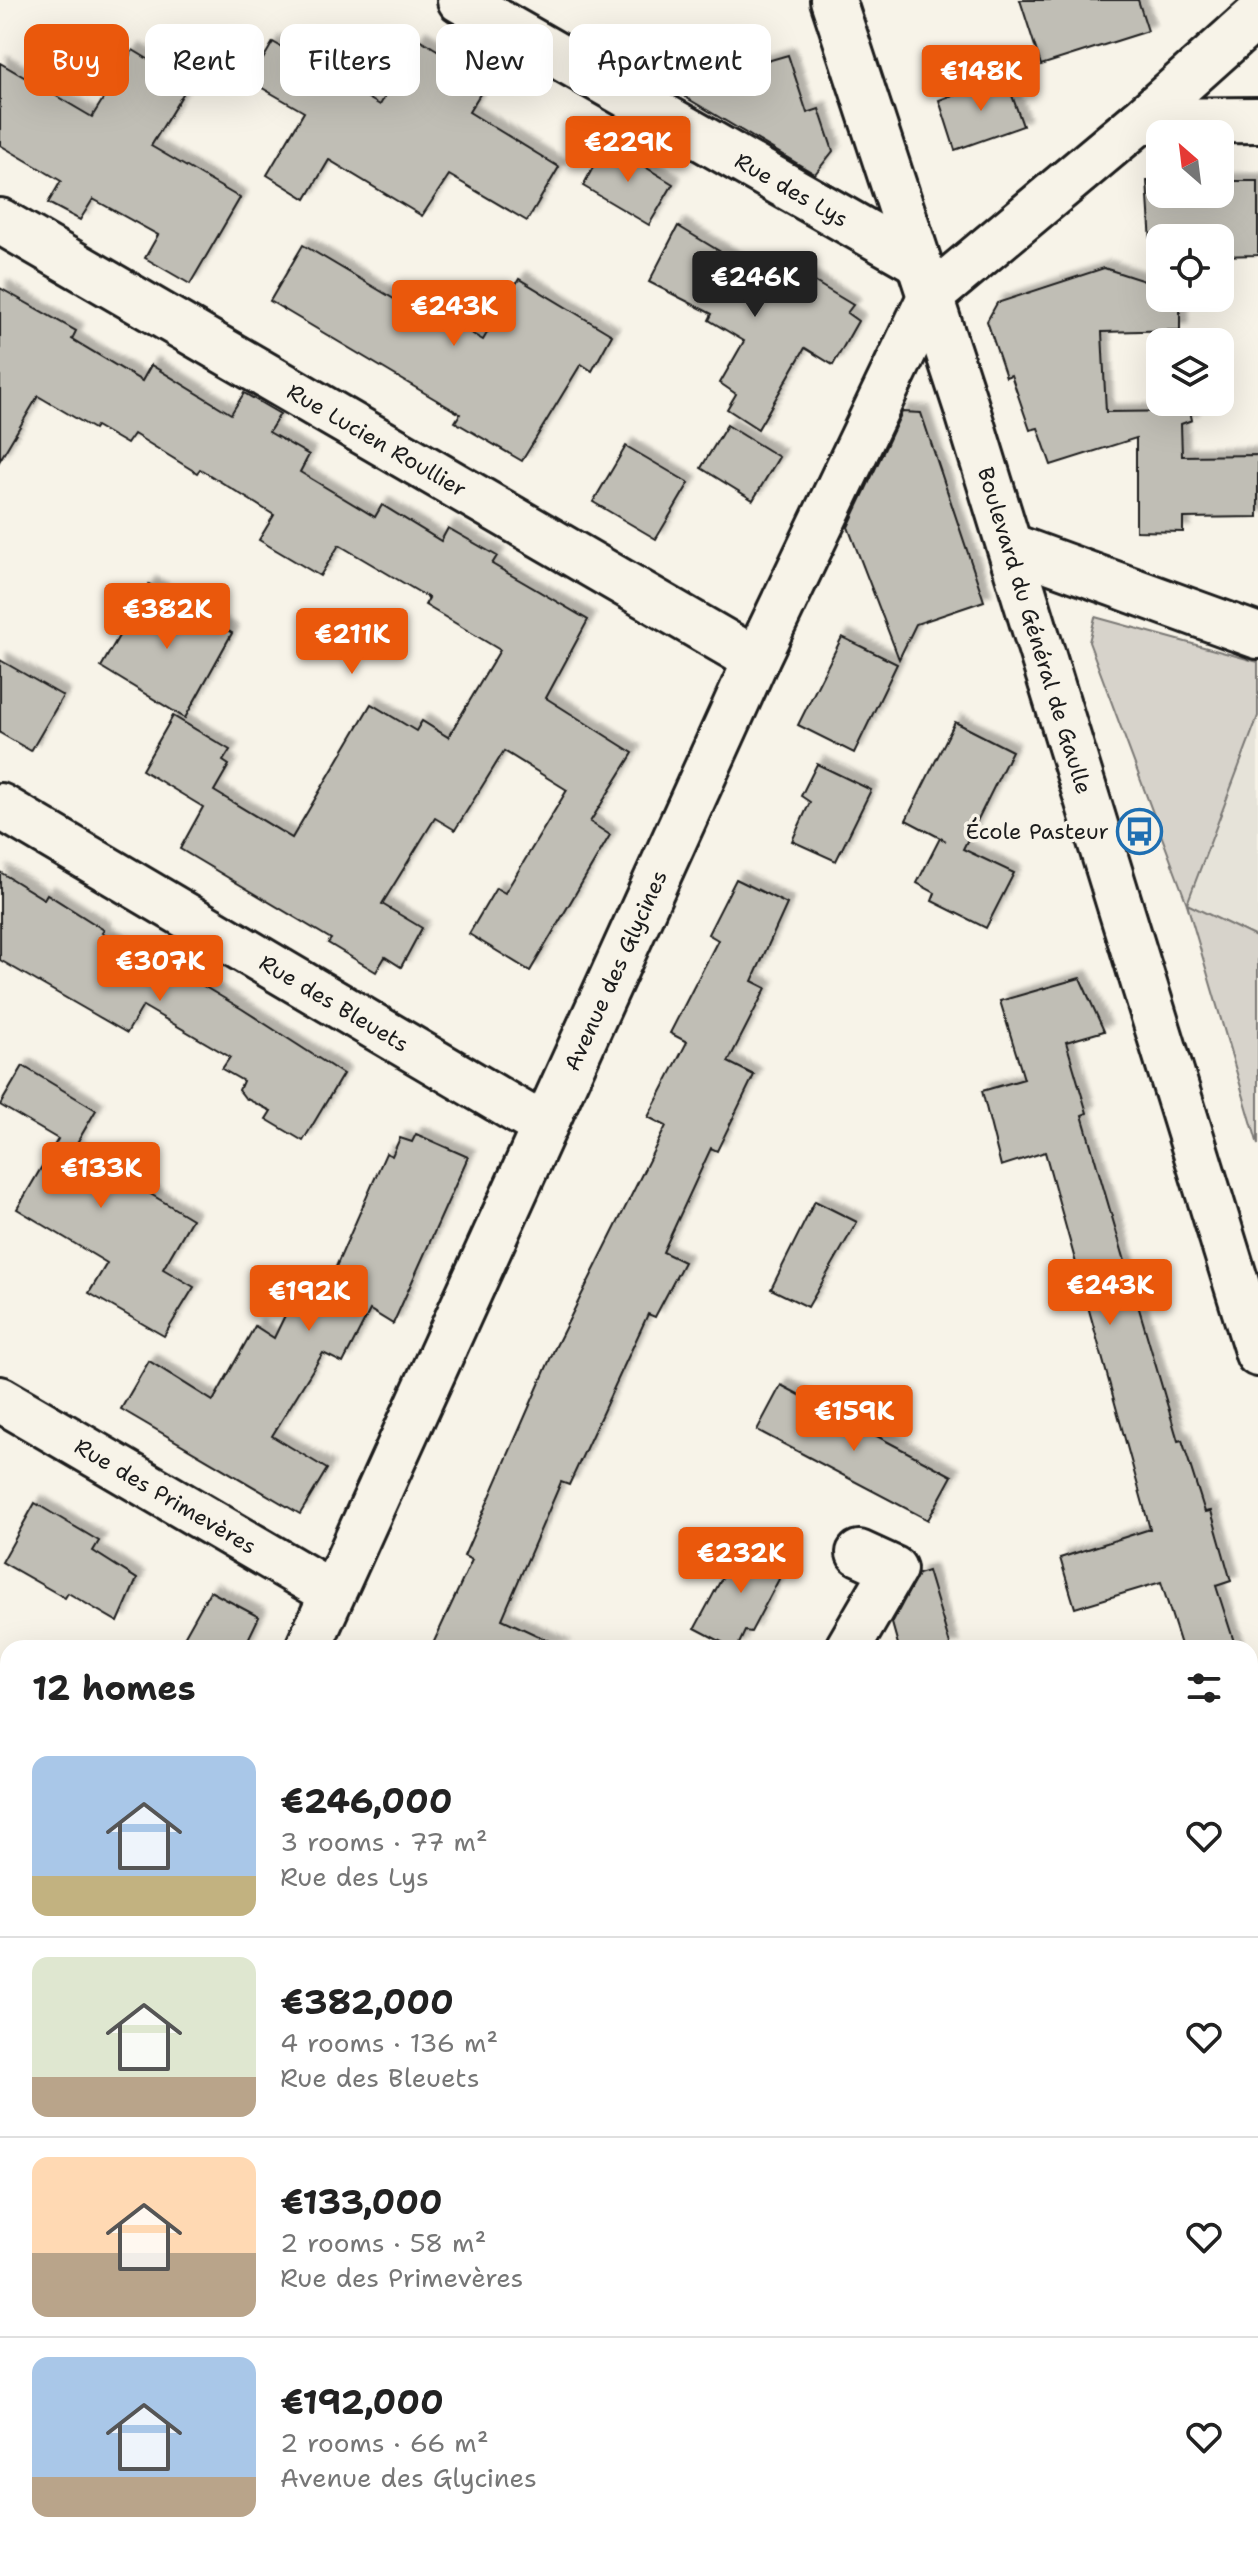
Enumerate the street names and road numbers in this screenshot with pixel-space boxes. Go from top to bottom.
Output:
street label: Rue des Lys [730,146,853,234]
street label: Rue Lucien Roullier [282,377,472,504]
street label: Boulevard du Général de Gaulle [971,464,1099,797]
street label: Avenue des Glycines [558,866,674,1076]
street label: Rue des Bleuets [254,948,414,1059]
street label: Rue des Primevères [69,1432,262,1561]

